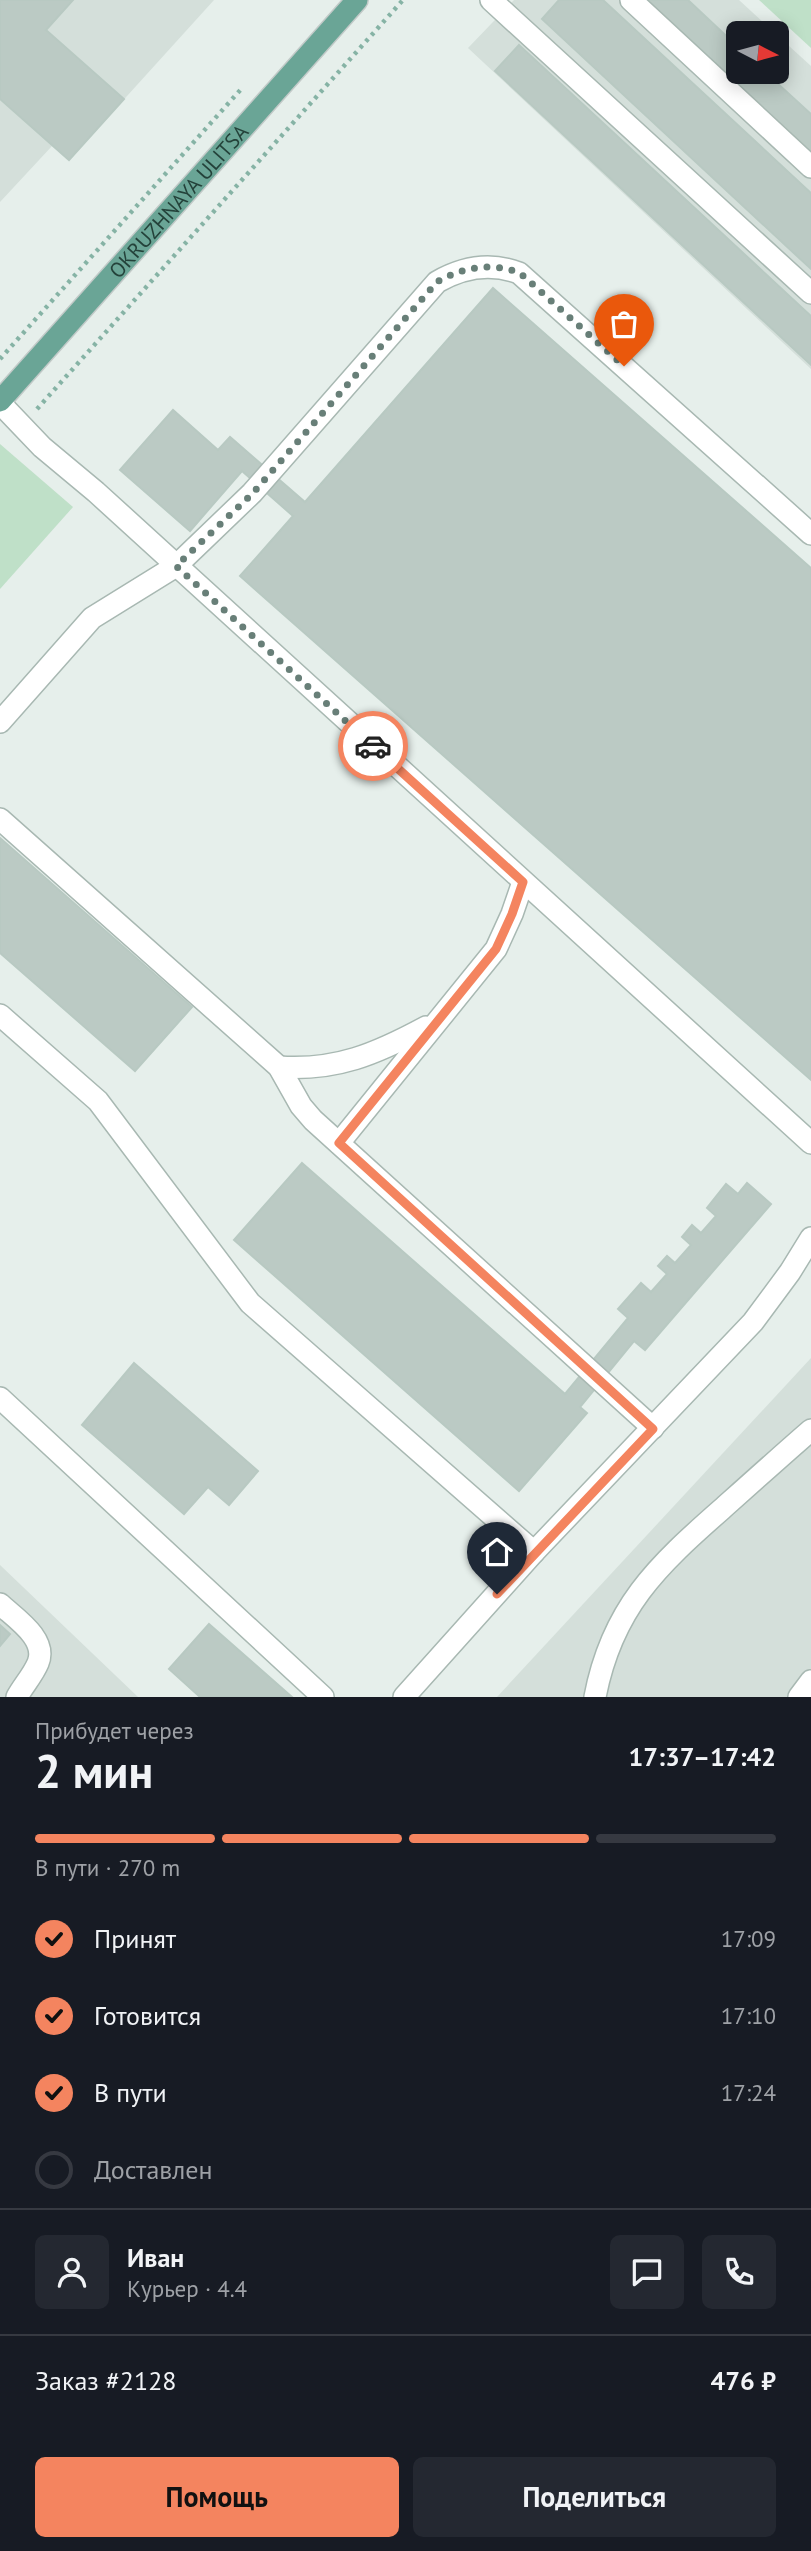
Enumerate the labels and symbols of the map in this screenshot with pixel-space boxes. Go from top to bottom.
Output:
north arrow [726,21,789,84]
street label: OKRUZHNAYA ULITSA [103,118,254,283]
pin [594,294,654,366]
courier [338,711,408,781]
pin [467,1522,527,1594]

